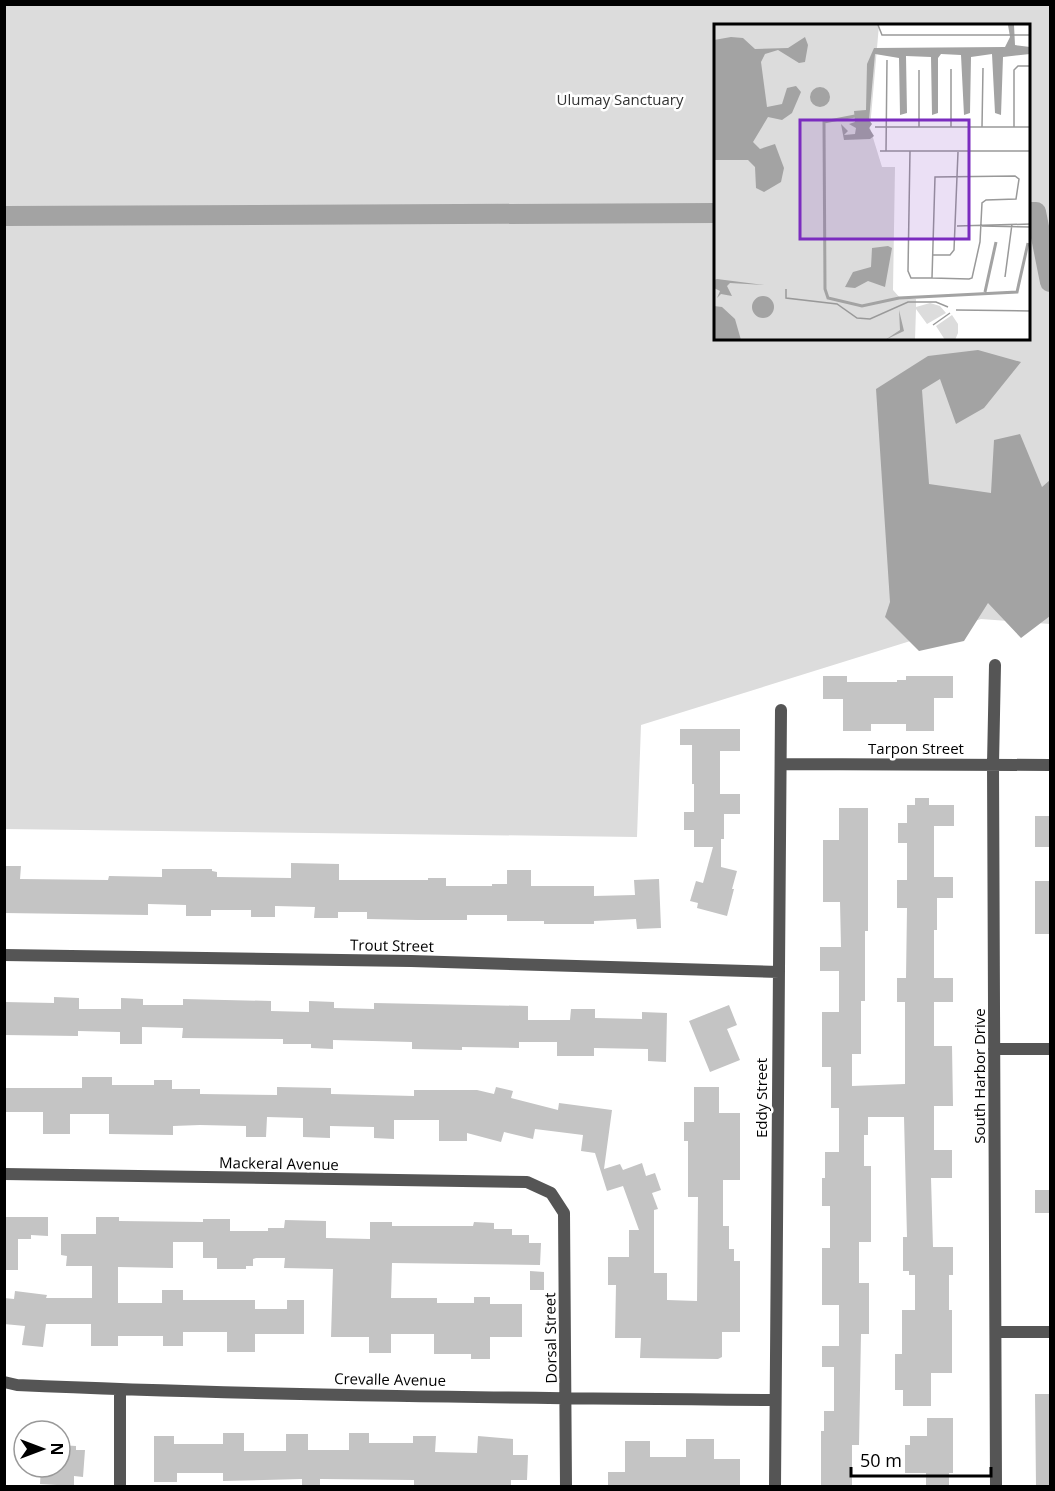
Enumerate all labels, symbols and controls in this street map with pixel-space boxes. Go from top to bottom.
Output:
inset map [714,24,1031,340]
park label: Ulumay Sanctuary [556,89,684,109]
street label: Tarpon Street [868,738,964,758]
street label: Trout Street [350,934,434,956]
street label: South Harbor Drive [969,1008,989,1144]
street label: Eddy Street [751,1058,771,1138]
street label: Mackeral Avenue [219,1152,339,1174]
street label: Dorsal Street [539,1292,561,1384]
street label: Crevalle Avenue [334,1368,446,1390]
north arrow [12,1419,72,1479]
scale bar [851,1440,990,1478]
text: N [46,1442,68,1456]
text: 50 m [860,1448,902,1472]

